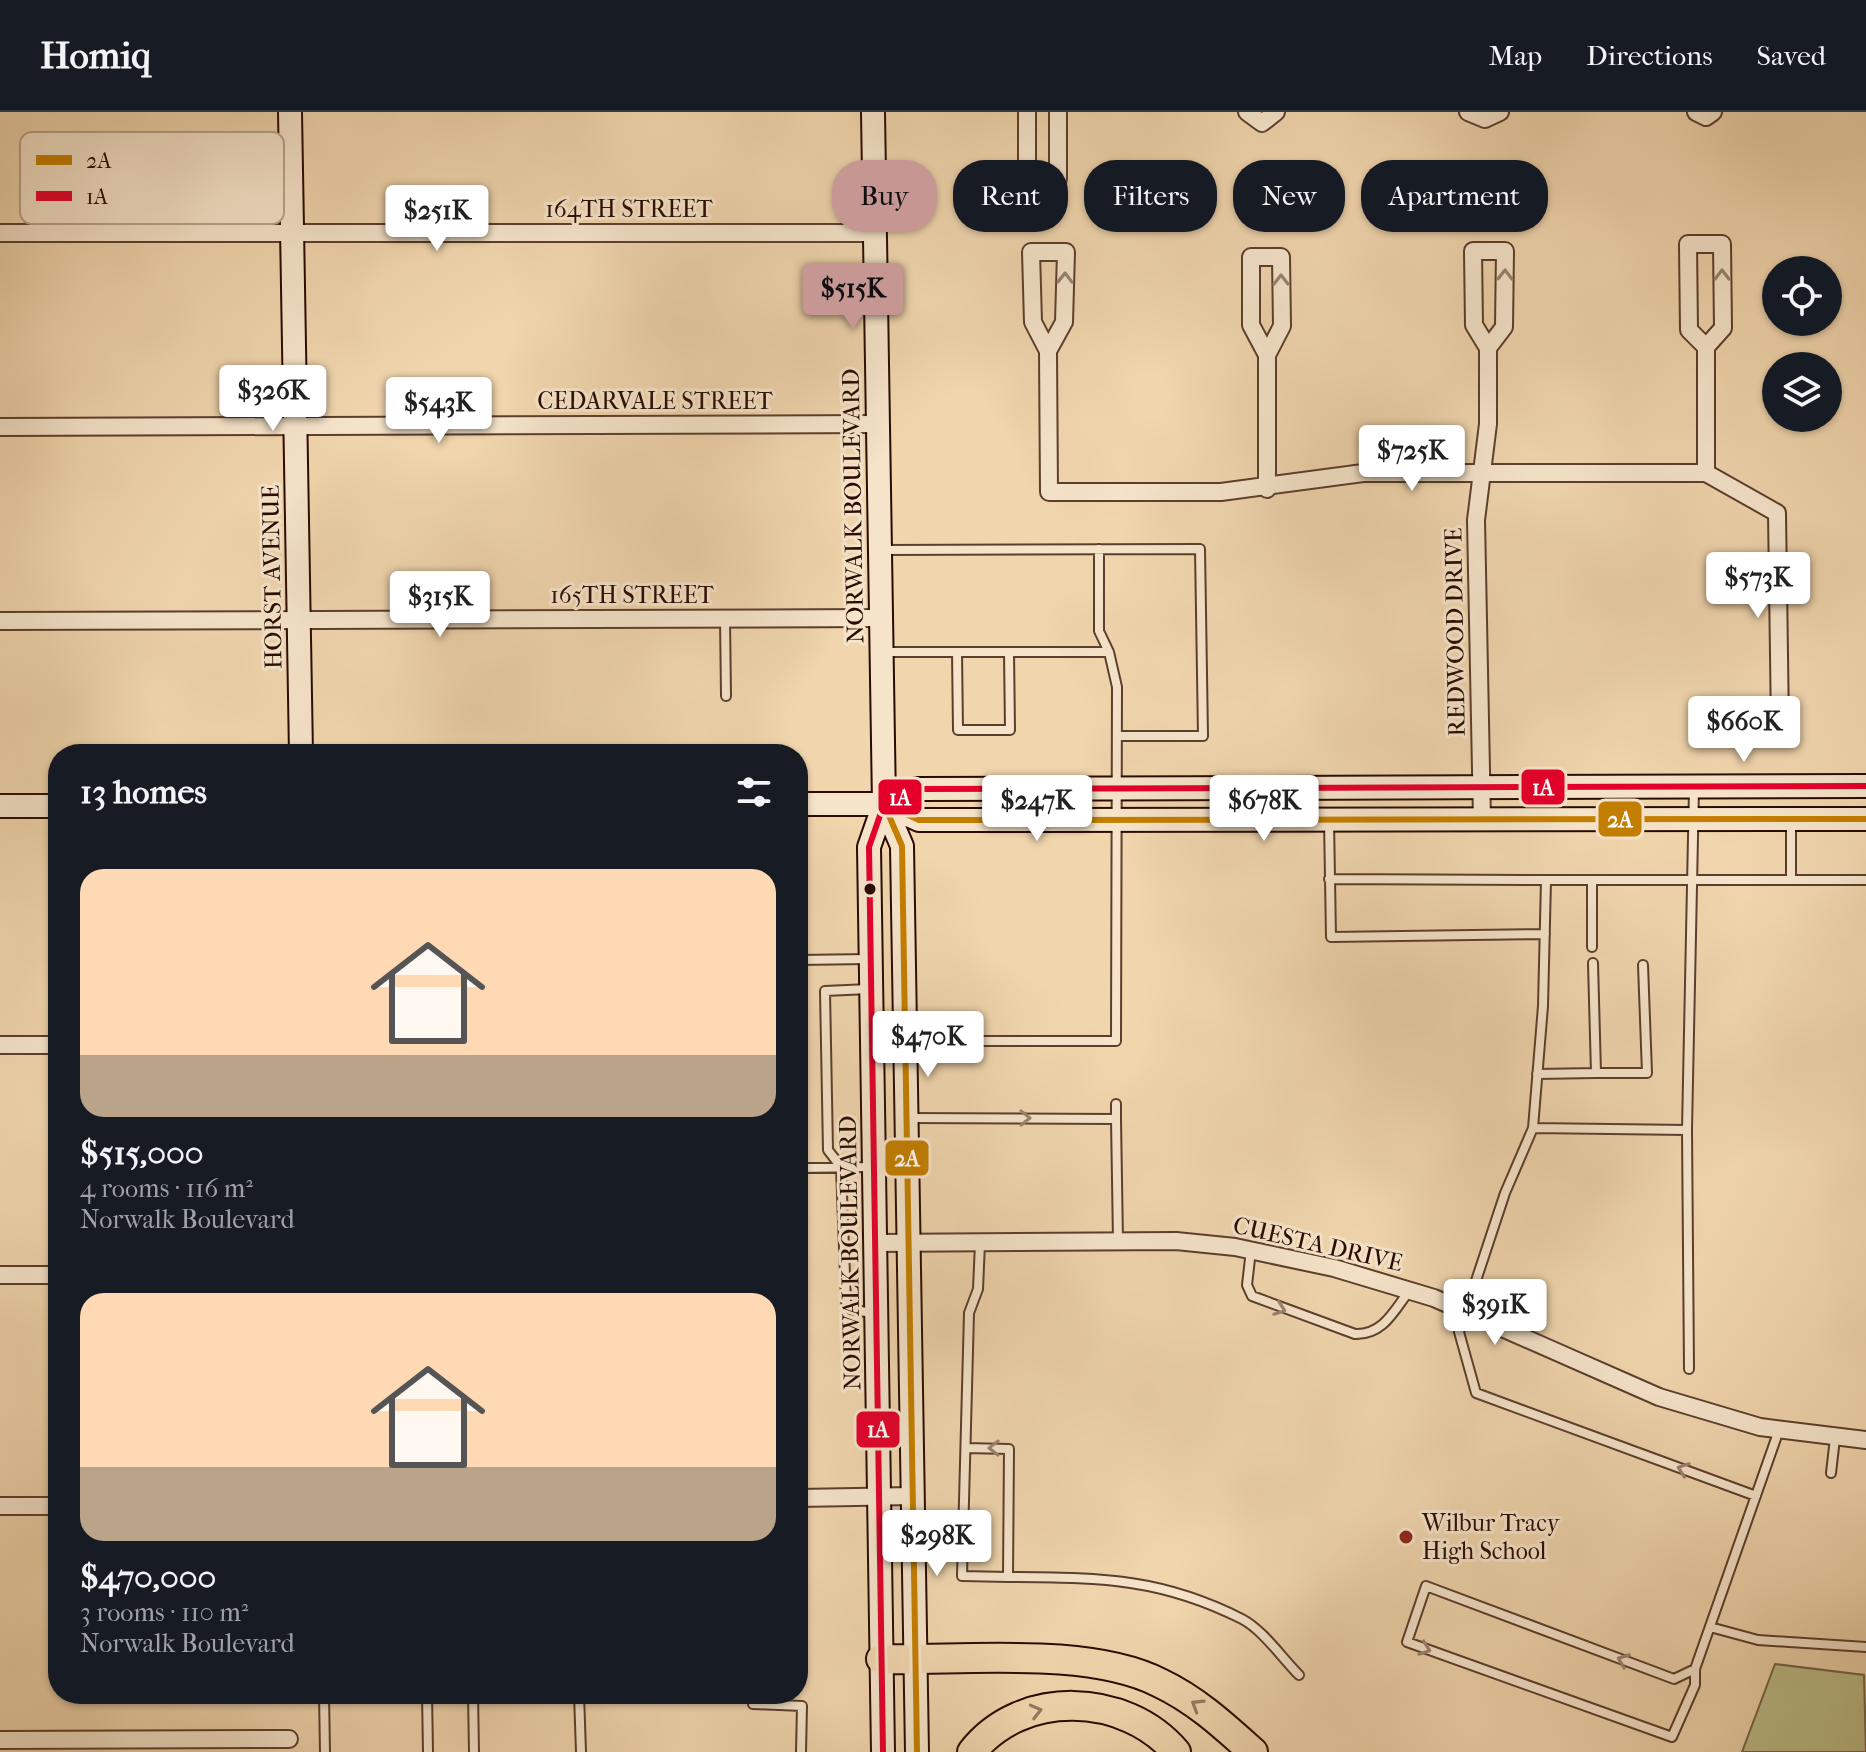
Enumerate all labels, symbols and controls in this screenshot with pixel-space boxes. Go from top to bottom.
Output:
text: Homiq [40,33,151,78]
text: Map [1489,39,1542,72]
text: Directions [1586,39,1713,72]
text: Saved [1757,39,1826,72]
legend [20,132,284,224]
text: 2A [86,148,112,174]
chip: Buy [832,160,937,232]
chip: Rent [953,160,1068,232]
chip: Filters [1084,160,1217,232]
chip: New [1233,160,1345,232]
chip: Apartment [1361,160,1548,232]
text: 1A [86,184,109,210]
pin: $251K [381,185,493,253]
text: $251K [403,195,471,226]
street label: 164TH STREET [545,195,713,223]
map controls [1762,256,1842,432]
button: locate [1762,256,1842,336]
pin: $515K [797,263,909,331]
one-way arrow [1496,268,1514,281]
one-way arrow [1713,268,1731,281]
one-way arrow [1057,271,1074,284]
text: $515K [821,273,885,304]
one-way arrow [1272,273,1290,286]
button: layers [1762,352,1842,432]
pin: $326K [217,365,329,433]
street label: NORWALK BOULEVARD [837,368,869,644]
text: $326K [237,375,309,406]
pin: $543K [383,377,495,445]
text: $543K [404,387,474,418]
street label: CEDARVALE STREET [537,387,774,415]
pin: $725K [1356,425,1468,493]
text: $725K [1377,435,1447,466]
street label: HORST AVENUE [256,485,288,669]
street label: REDWOOD DRIVE [1439,527,1471,737]
pin: $573K [1702,552,1814,620]
text: $573K [1724,562,1792,593]
pin: $315K [384,571,496,639]
text: $315K [408,581,472,612]
street label: 165TH STREET [550,581,715,609]
pin: $660K [1688,696,1800,764]
text: $660K [1706,706,1782,737]
line badge: 1A [1520,768,1566,806]
icon: filters [732,770,776,814]
text: 13 homes [80,772,207,812]
pin: $247K [981,775,1093,843]
pin: $678K [1208,775,1320,843]
text: 1A [1532,775,1555,801]
line badge: 1A [877,778,923,816]
text: 1A [889,785,912,811]
text: $247K [1000,785,1074,816]
text: $678K [1228,785,1300,816]
line badge: 2A [1597,800,1643,838]
text: 2A [1607,807,1634,833]
unlabelled marker [862,881,878,897]
icon: home [356,921,500,1065]
pin: $470K [872,1011,984,1079]
text: $470K [891,1021,965,1052]
one-way arrow [1019,1109,1032,1127]
street label: NORWALK BOULEVARD [834,1115,866,1391]
text: $515,000 [80,1133,203,1173]
line badge: 2A [884,1139,930,1177]
text: 2A [894,1146,921,1172]
text: 4 rooms · 116 m² [80,1173,253,1204]
text: Norwalk Boulevard [80,1204,295,1235]
street label: CUESTA DRIVE [1230,1211,1406,1277]
pin: $391K [1439,1279,1551,1347]
text: $391K [1462,1289,1528,1320]
one-way arrow [1272,1299,1286,1316]
icon: home [356,1345,500,1489]
line badge: 1A [855,1410,901,1449]
text: 1A [867,1417,890,1443]
one-way arrow [987,1440,1000,1457]
one-way arrow [1676,1462,1690,1479]
place label: Wilbur Tracy High School [1421,1509,1561,1565]
pin: $298K [881,1510,993,1578]
text: $298K [900,1520,974,1551]
marker: Wilbur Tracy High School [1397,1528,1415,1546]
text: $470,000 [80,1557,216,1597]
text: 3 rooms · 110 m² [80,1597,248,1628]
text: Norwalk Boulevard [80,1628,295,1659]
one-way arrow [1417,1639,1431,1655]
one-way arrow [1617,1653,1631,1670]
one-way arrow [1191,1699,1206,1715]
one-way arrow [1028,1704,1042,1721]

